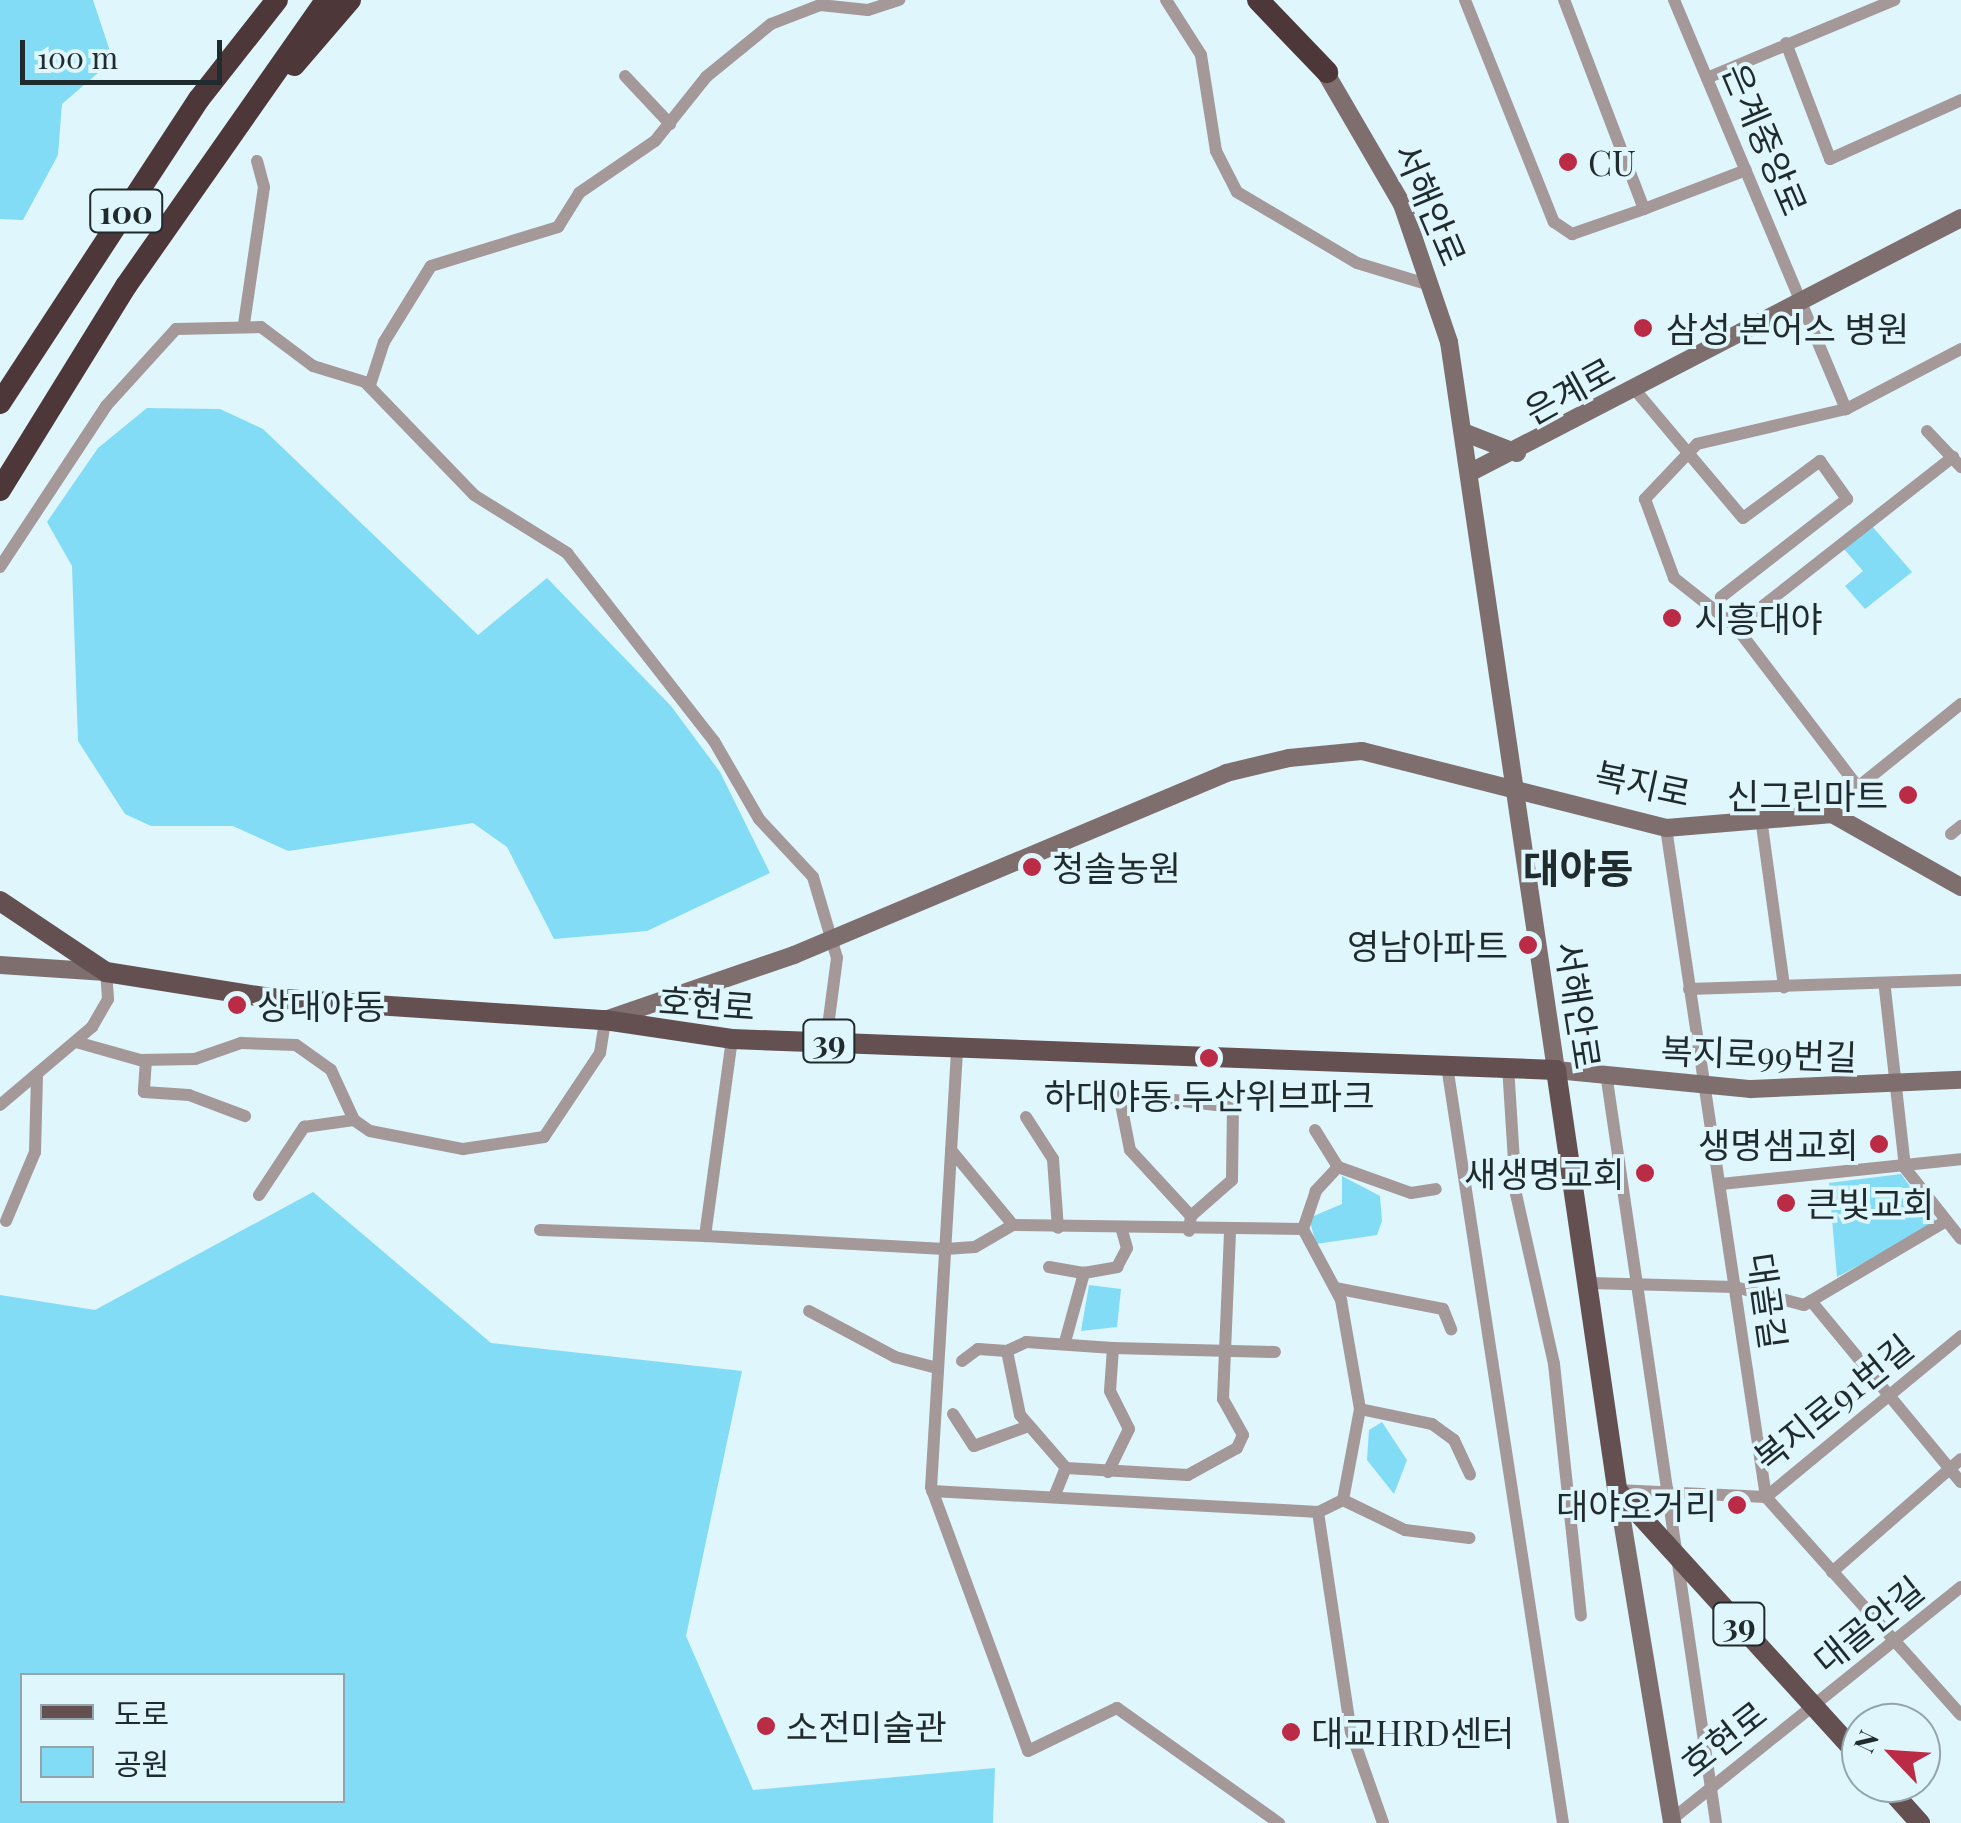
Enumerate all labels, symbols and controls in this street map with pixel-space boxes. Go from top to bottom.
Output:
scale bar [25,20,228,82]
text: 100 m [37,37,118,77]
street label: 은계중앙로 [1715,57,1817,221]
street label: 서해안로 [1387,137,1475,271]
place label: CU [1588,141,1636,183]
marker: CU [1557,151,1579,173]
road number: 100 [88,184,164,238]
place label: 삼성 본어스 병원 [1666,307,1909,349]
marker: 삼성 본어스 병원 [1630,315,1656,341]
street label: 은계로 [1517,348,1621,432]
place label: 시흥대야 [1694,597,1823,639]
marker: 시흥대야 [1659,605,1685,631]
street label: 복지로 [1591,752,1695,814]
place label: 신그린마트 [1727,774,1888,816]
marker: 신그린마트 [1897,784,1919,806]
district label: 대야동 [1523,843,1633,891]
place label: 청솔농원 [1052,846,1181,888]
marker: 청솔농원 [1021,856,1043,878]
place label: 영남아파트 [1347,924,1508,966]
marker: 영남아파트 [1517,934,1539,956]
street label: 서해안로 [1548,938,1610,1072]
street label: 호현로 [657,979,757,1027]
place label: 상대야동 [257,984,386,1026]
marker: 상대야동 [226,994,248,1016]
road number: 39 [802,1014,856,1068]
street label: 복지로99번길 [1660,1029,1858,1077]
marker: 하대야동.두산위브파크 [1198,1047,1220,1069]
place label: 하대야동.두산위브파크 [1044,1074,1374,1116]
place label: 생명샘교회 [1698,1123,1859,1165]
marker: 생명샘교회 [1868,1133,1890,1155]
place label: 새생명교회 [1464,1152,1625,1194]
marker: 새생명교회 [1634,1162,1656,1184]
place label: 큰빛교회 [1806,1182,1935,1224]
marker: 큰빛교회 [1775,1192,1797,1214]
street label: 대골길 [1740,1250,1796,1352]
street label: 복지로91번길 [1745,1325,1921,1479]
place label: 대야오거리 [1556,1484,1717,1526]
marker: 대야오거리 [1726,1494,1748,1516]
street label: 대골안길 [1805,1567,1931,1681]
road number: 39 [1712,1597,1766,1651]
legend [20,1673,345,1803]
street label: 호현로 [1672,1692,1774,1784]
text: 도로 [114,1693,169,1733]
north arrow [1841,1703,1941,1803]
place label: 소전미술관 [786,1705,947,1747]
place label: 대교HRD센터 [1311,1711,1514,1753]
marker: 소전미술관 [755,1715,777,1737]
marker: 대교HRD센터 [1280,1721,1302,1743]
text: N [1844,1724,1886,1758]
text: 공원 [114,1743,169,1783]

